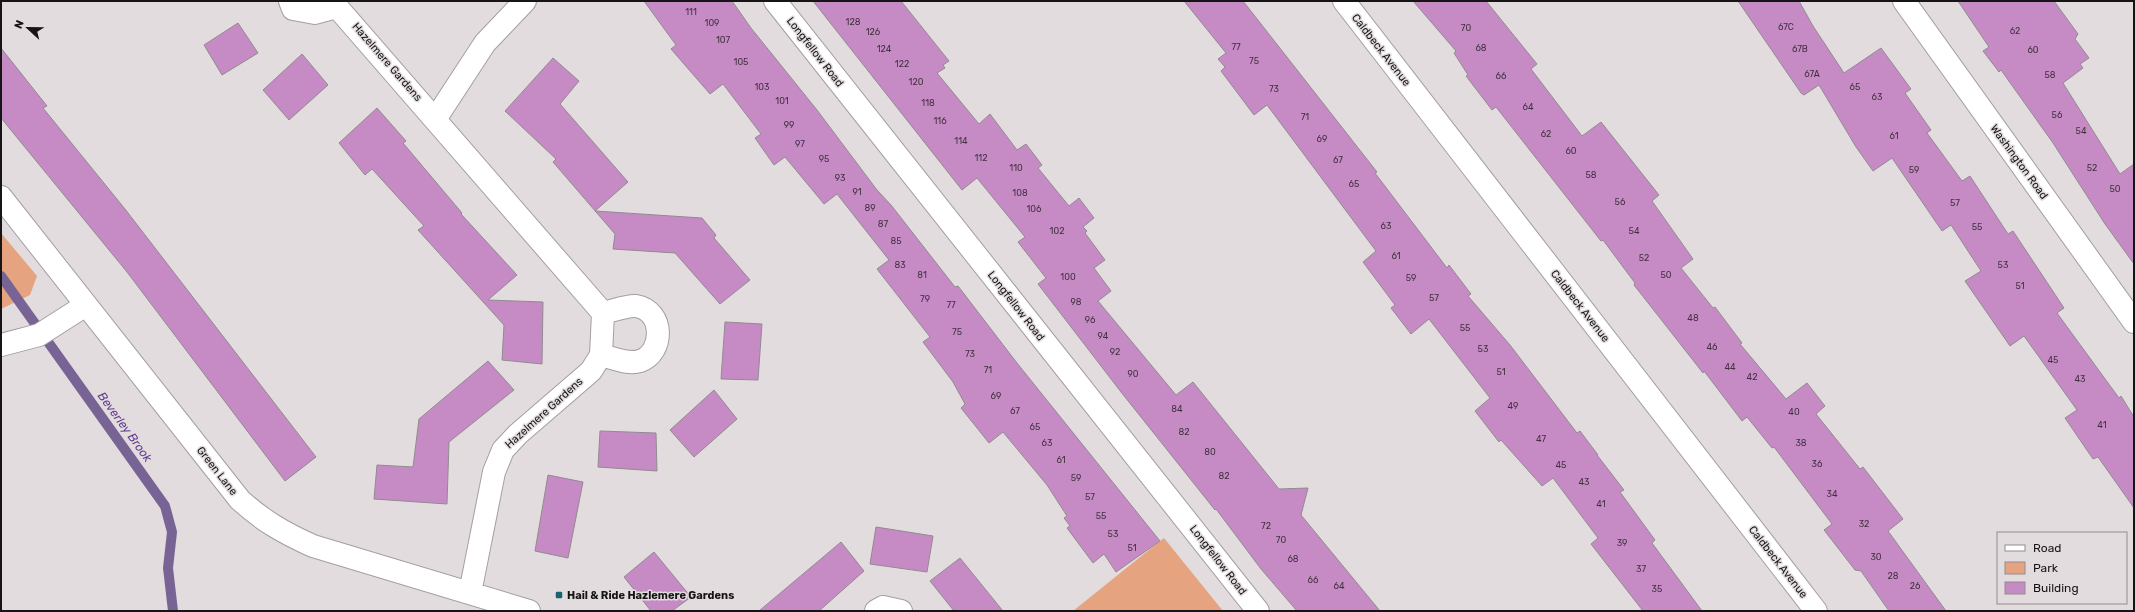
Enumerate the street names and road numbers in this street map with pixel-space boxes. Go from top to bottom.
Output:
street label: Caldbeck Avenue [1349,11,1413,89]
street label: Longfellow Road [784,15,846,89]
street label: Hazelmere Gardens [349,20,425,104]
street label: Washington Road [1988,122,2050,202]
street label: Caldbeck Avenue [1548,267,1612,345]
street label: Longfellow Road [985,269,1047,343]
street label: Hazelmere Gardens [503,375,586,451]
street label: Green Lane [194,444,240,498]
street label: Longfellow Road [1187,523,1249,597]
street label: Caldbeck Avenue [1746,523,1810,601]

